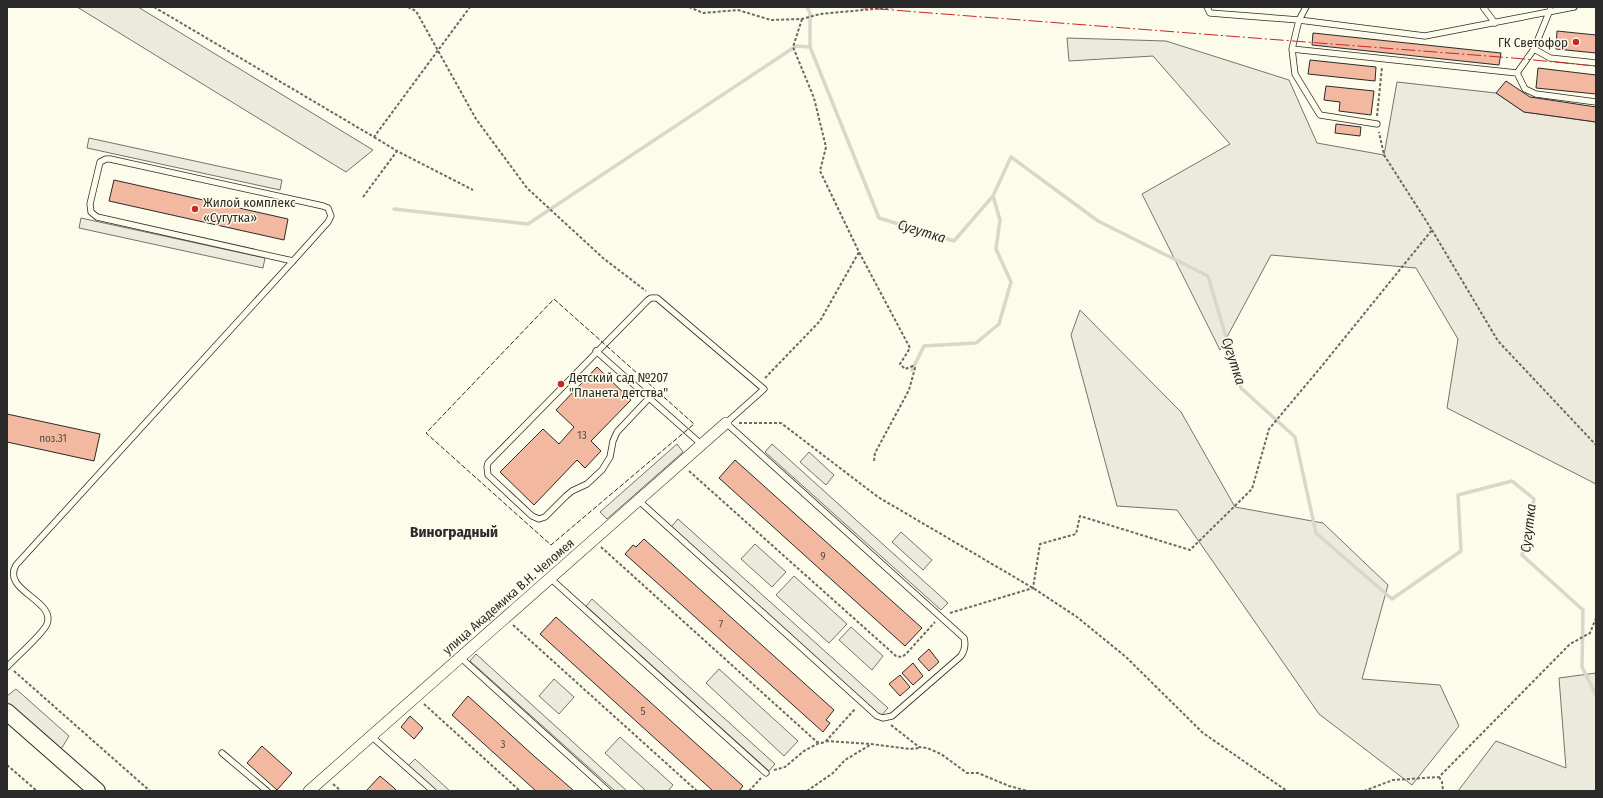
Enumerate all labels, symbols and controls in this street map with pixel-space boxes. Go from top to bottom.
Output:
place label: ГК Светофор [1498,35,1568,50]
marker: ГК Светофор [1571,37,1581,47]
place label: Жилой комплекс «Сугутка» [203,195,296,225]
marker: Жилой комплекс «Сугутка» [190,204,200,214]
water label: Сугутка [896,216,948,247]
water label: Сугутка [1218,335,1249,387]
place label: Детский сад №207 "Планета детства" [568,370,668,400]
marker: Детский сад №207 "Планета детства" [556,379,566,389]
house number: 13 [577,429,587,442]
house number: поз.31 [39,432,67,445]
water label: Сугутка [1517,503,1540,553]
district label: Виноградный [410,523,498,541]
street label: улица Академика В.Н. Челомея [440,535,577,657]
house number: 9 [820,550,826,563]
house number: 7 [719,618,724,631]
house number: 5 [640,705,646,718]
house number: 3 [501,738,506,751]

